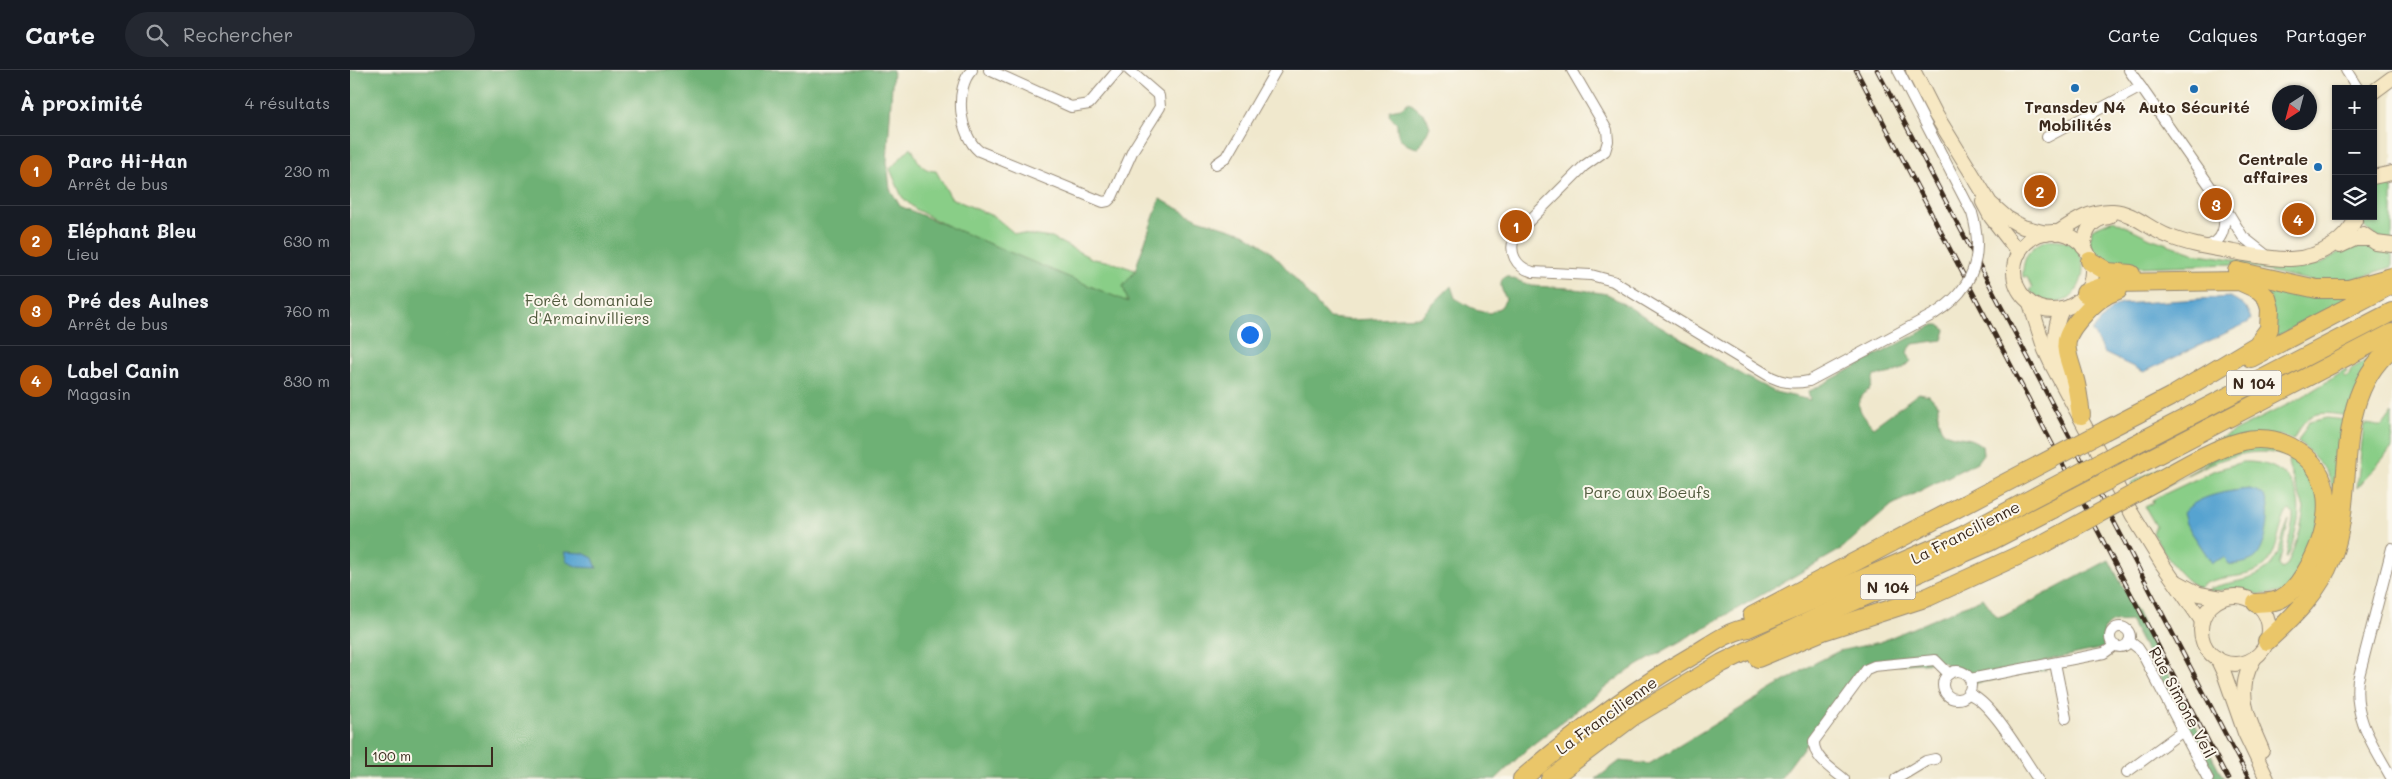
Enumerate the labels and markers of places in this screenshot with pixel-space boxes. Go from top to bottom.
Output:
marker: Transdev N4 Mobilités [2069,82,2081,94]
marker: Auto Sécurité [2188,83,2200,95]
place label: Transdev N4 Mobilités [2024,96,2126,135]
place label: Auto Sécurité [2138,96,2250,117]
place label: Centrale affaires [2238,148,2308,187]
marker: Centrale affaires [2312,161,2324,173]
pin: 2 [2024,172,2056,210]
pin: 3 [2200,185,2232,223]
pin: 4 [2282,200,2314,238]
pin: 1 [1500,207,1532,245]

